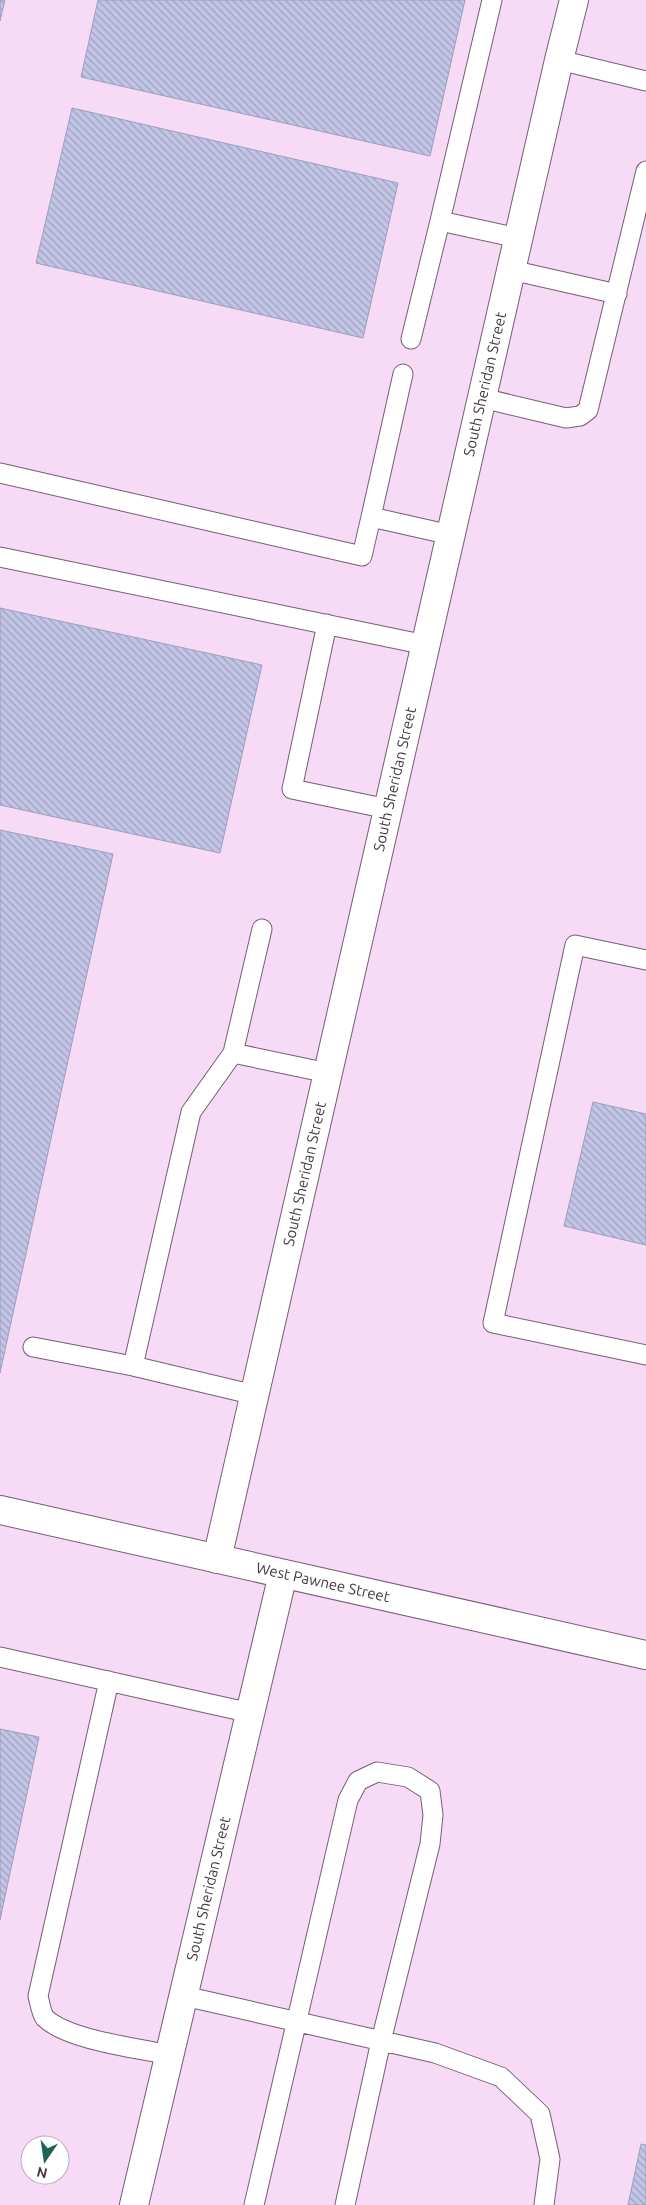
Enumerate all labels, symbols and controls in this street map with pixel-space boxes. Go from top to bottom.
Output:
street label: South Sheridan Street [460,310,509,458]
street label: South Sheridan Street [370,705,419,853]
street label: South Sheridan Street [280,1100,329,1248]
street label: West Pawnee Street [255,1559,392,1605]
street label: South Sheridan Street [183,1815,233,1962]
north arrow [20,2135,70,2185]
text: N [35,2164,49,2182]

